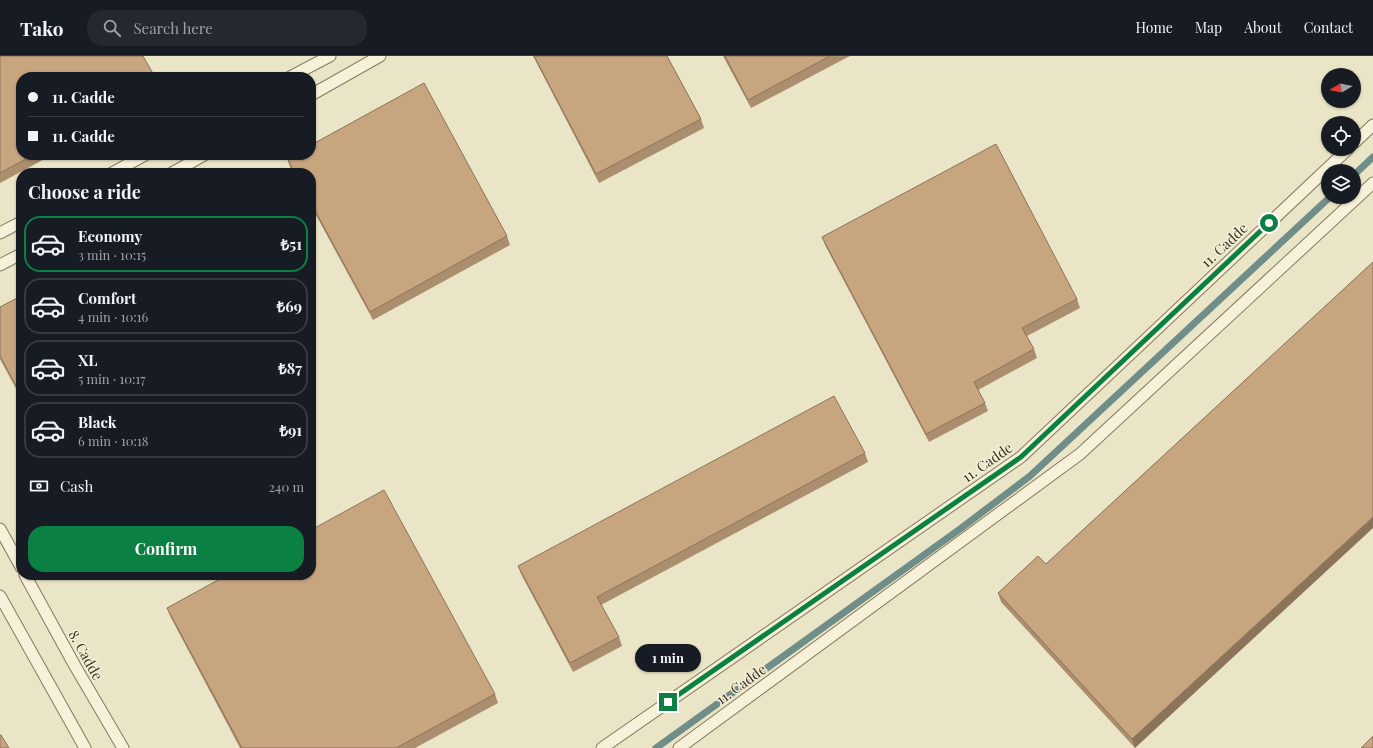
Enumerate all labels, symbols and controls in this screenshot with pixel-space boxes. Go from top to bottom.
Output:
search box [87,10,367,46]
text: Tako [20,15,63,41]
icon: search [101,17,123,39]
text: Search here [133,18,213,38]
text: Home [1135,18,1173,37]
text: Map [1195,18,1222,37]
text: About [1244,18,1282,37]
text: Contact [1304,18,1353,37]
north arrow [1321,68,1361,108]
map controls [1321,68,1361,204]
text: 11. Cadde [52,87,115,107]
button: locate [1321,116,1361,156]
text: 11. Cadde [52,126,115,146]
button: layers [1321,164,1361,204]
text: Choose a ride [28,180,141,204]
route start [1260,214,1278,232]
street label: 11. Cadde [1197,218,1251,272]
icon: car [30,226,66,262]
text: Economy [78,226,142,246]
text: ₺51 [281,234,302,254]
text: 3 min · 10:15 [78,246,146,263]
icon: car [30,288,66,324]
text: Comfort [78,288,136,308]
text: ₺69 [277,296,302,316]
text: 4 min · 10:16 [78,308,148,325]
icon: car [30,350,66,386]
text: XL [78,350,98,370]
text: ₺87 [278,358,302,378]
text: 5 min · 10:17 [78,370,146,387]
icon: car [30,412,66,448]
text: Black [78,412,117,432]
text: ₺91 [279,420,302,440]
text: 6 min · 10:18 [78,432,149,449]
street label: 11. Cadde [958,438,1016,486]
icon: cash [28,475,50,497]
text: Cash [60,476,93,496]
text: 240 m [269,478,304,495]
button: Confirm [28,526,304,572]
street label: 8. Cadde [65,627,107,683]
callout: 1 min [635,644,701,672]
text: 1 min [652,649,684,666]
street label: 11. Cadde [712,659,770,709]
route end [659,693,677,711]

